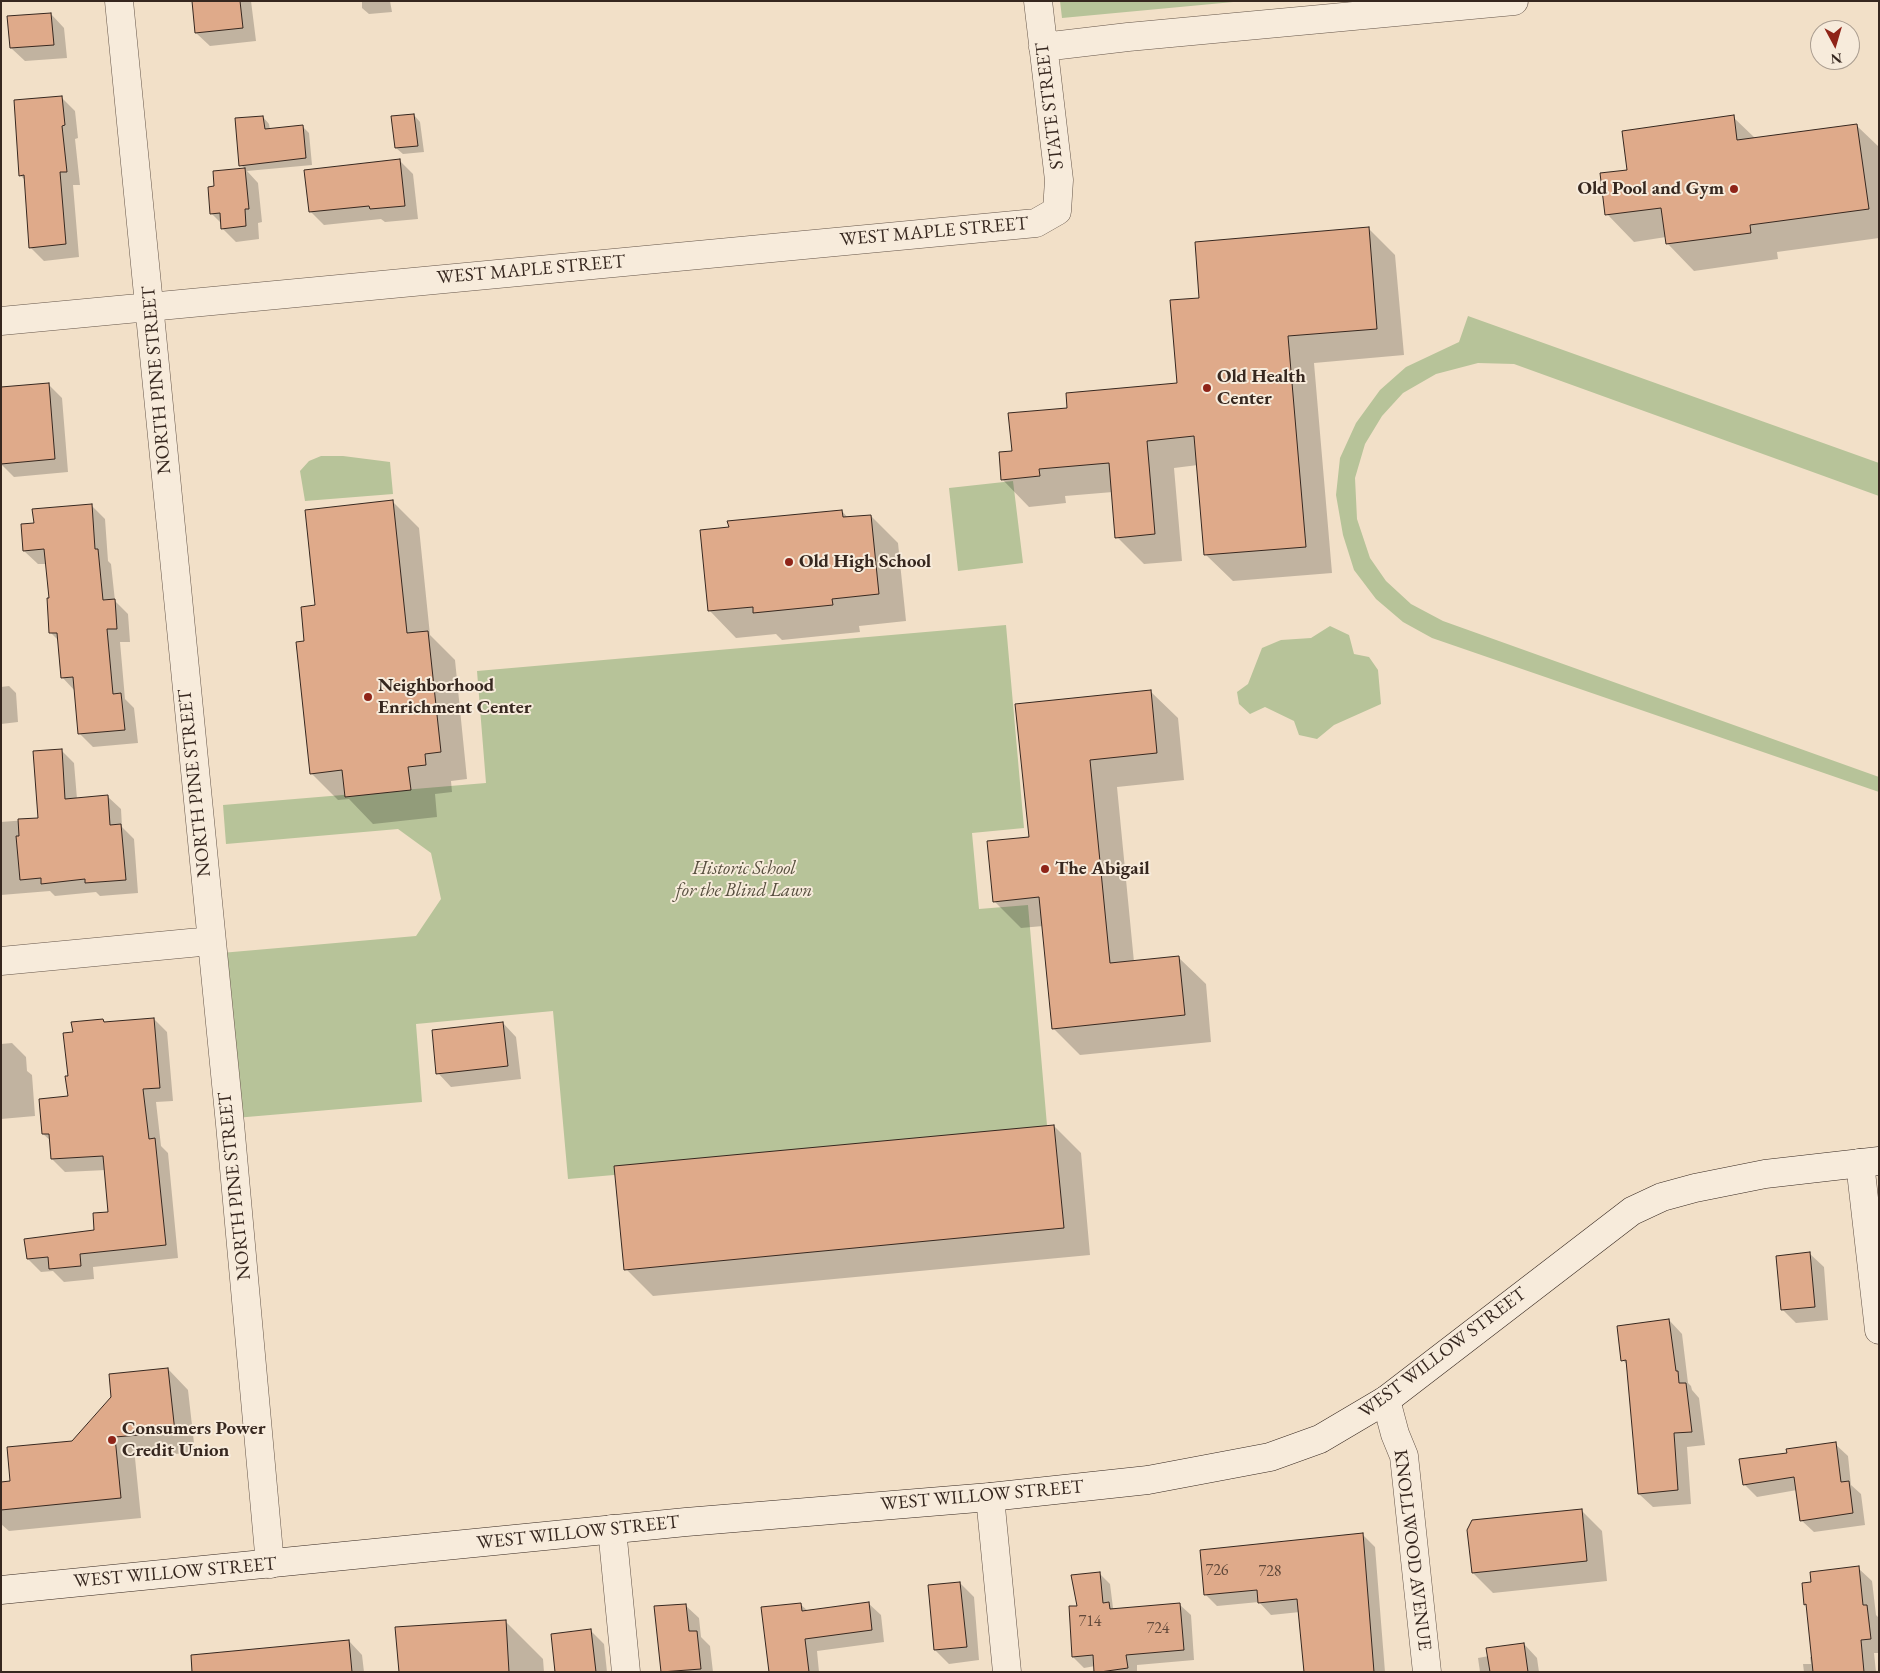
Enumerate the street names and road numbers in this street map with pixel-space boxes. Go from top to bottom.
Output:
street label: STATE STREET [1031,41,1069,171]
street label: WEST MAPLE STREET [839,212,1029,252]
street label: WEST MAPLE STREET [436,250,626,290]
street label: NORTH PINE STREET [137,285,177,475]
street label: NORTH PINE STREET [174,688,216,878]
street label: NORTH PINE STREET [214,1091,256,1281]
street label: WEST WILLOW STREET [1355,1283,1531,1423]
street label: KNOLLWOOD AVENUE [1388,1448,1436,1652]
street label: WEST WILLOW STREET [879,1476,1085,1516]
street label: WEST WILLOW STREET [475,1511,681,1555]
street label: WEST WILLOW STREET [72,1553,278,1593]

